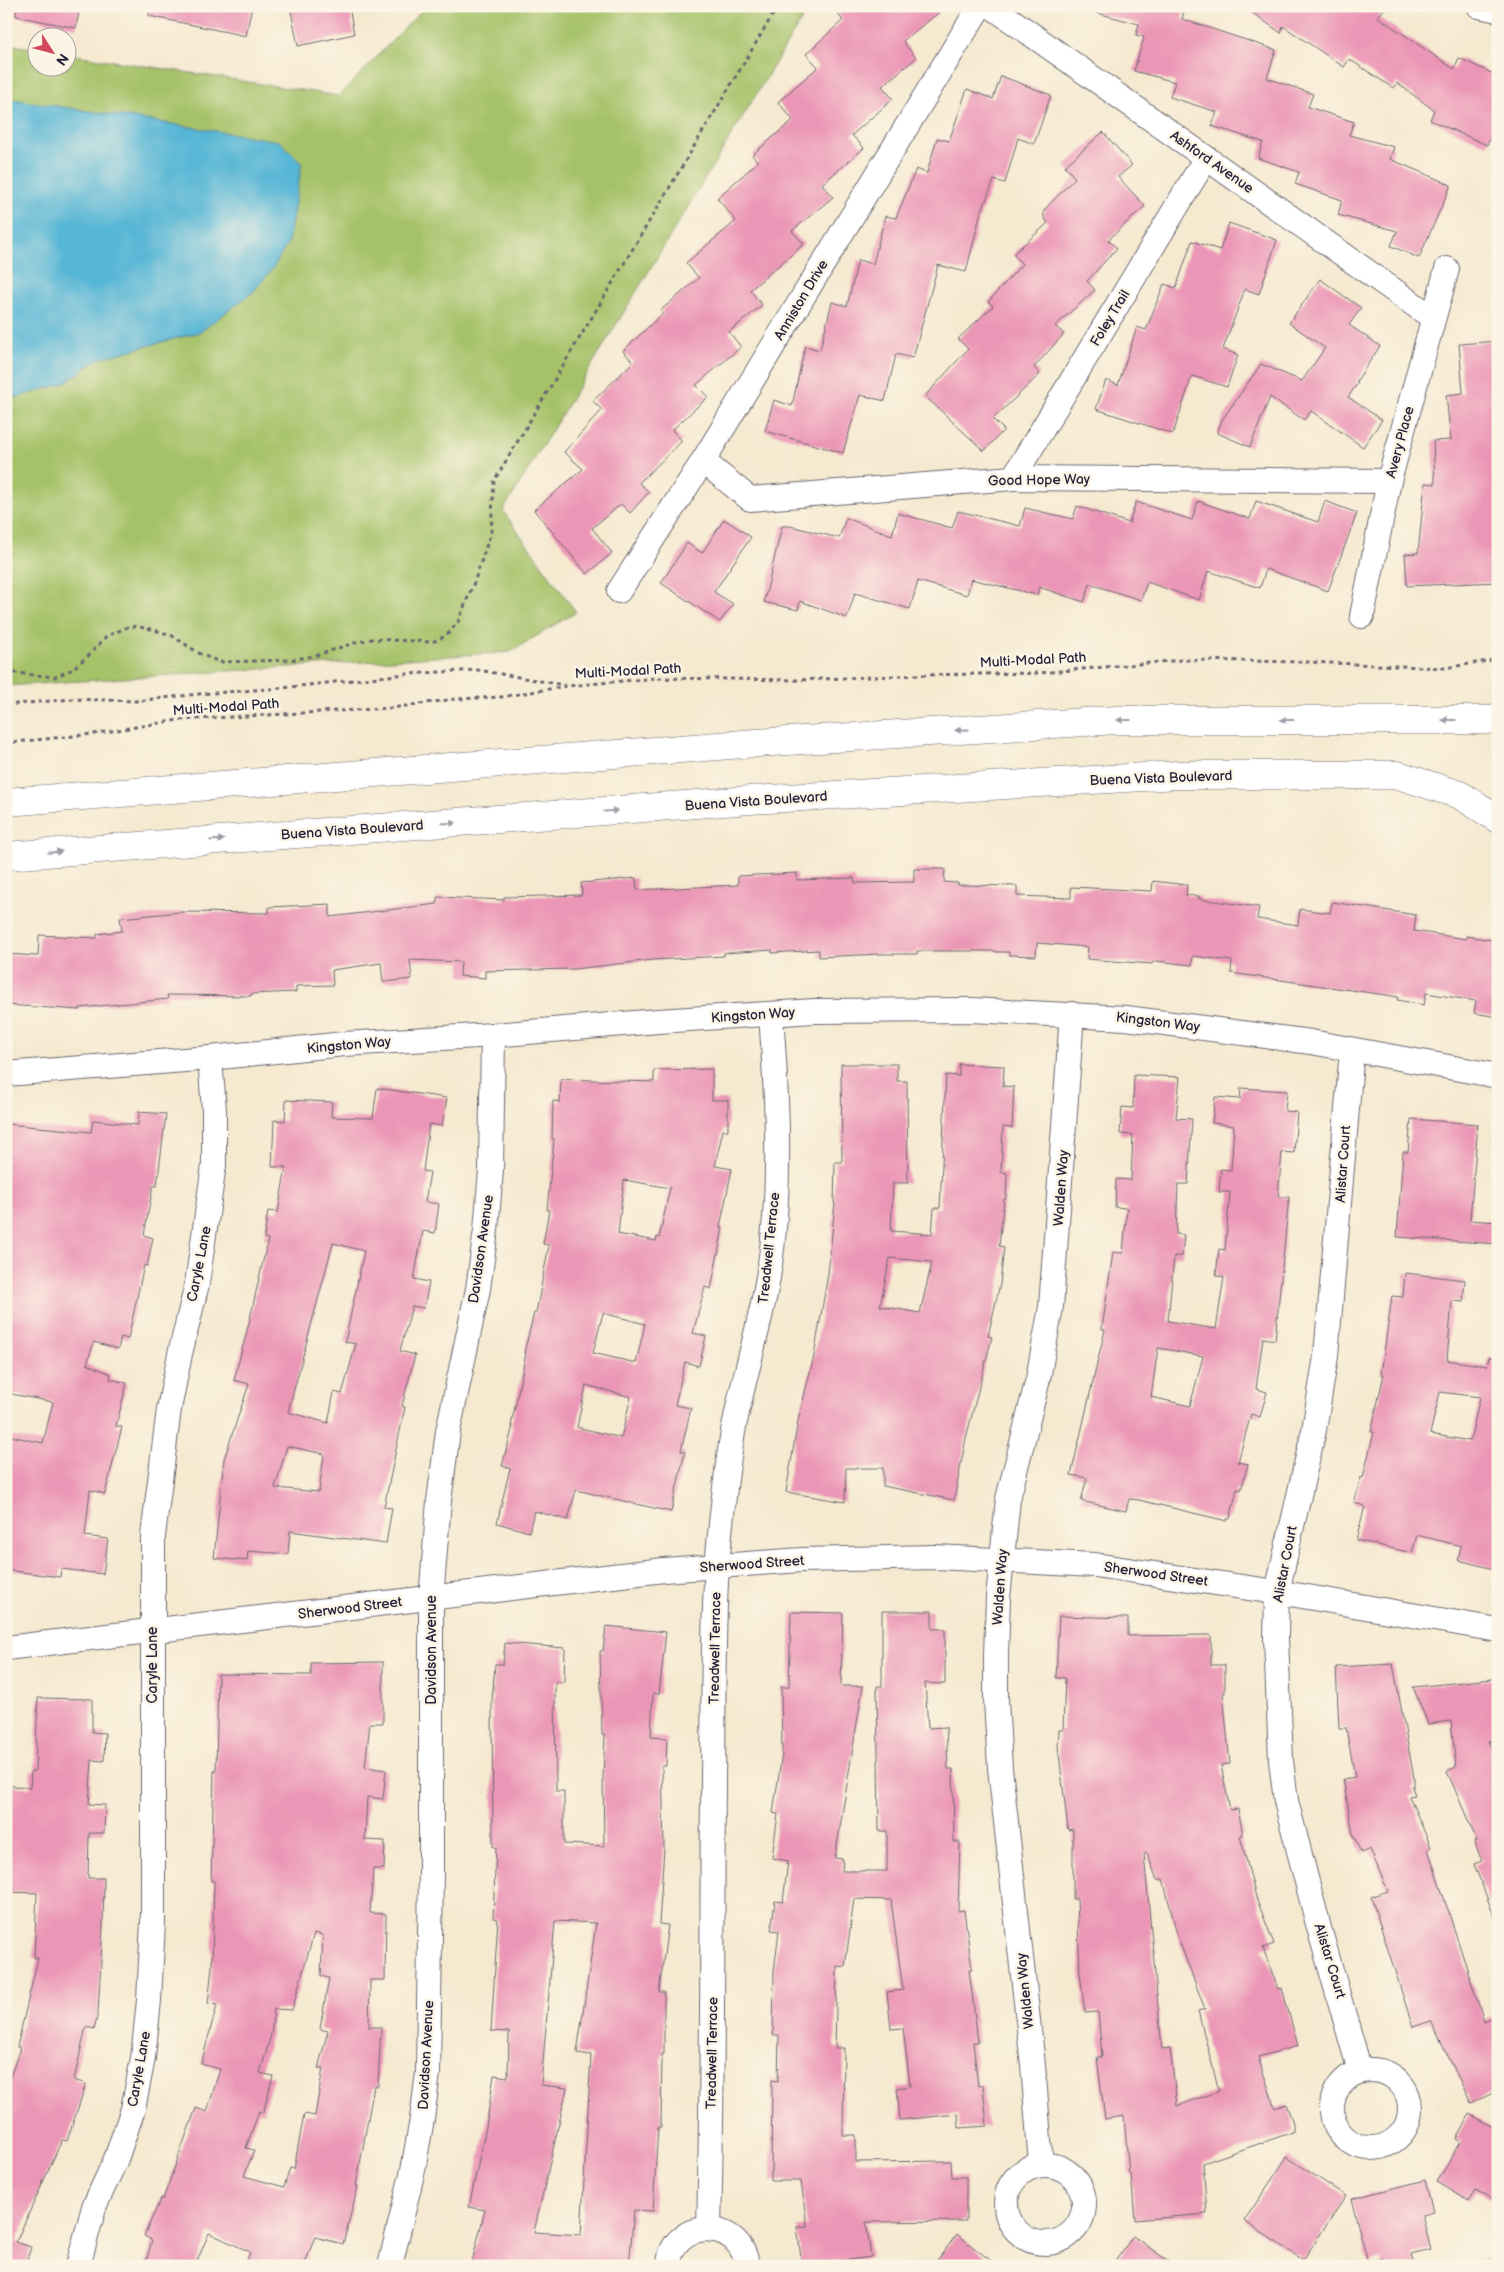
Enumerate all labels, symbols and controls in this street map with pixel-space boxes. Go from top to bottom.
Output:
north arrow [28,28,78,78]
text: N [52,50,72,69]
street label: Ashford Avenue [1167,127,1257,197]
street label: Anniston Drive [770,257,832,343]
street label: Foley Trail [1087,287,1133,349]
street label: Avery Place [1382,404,1418,480]
street label: Good Hope Way [988,471,1091,489]
street label: Multi-Modal Path [979,649,1087,671]
street label: Multi-Modal Path [574,660,682,682]
street label: Multi-Modal Path [172,695,280,719]
one-way arrow [1116,716,1132,724]
one-way arrow [1279,716,1295,724]
one-way arrow [1441,716,1457,724]
one-way arrow [954,727,970,735]
street label: Buena Vista Boulevard [1089,767,1233,789]
street label: Buena Vista Boulevard [684,788,828,814]
one-way arrow [603,806,619,814]
street label: Buena Vista Boulevard [280,817,424,843]
one-way arrow [441,818,457,826]
one-way arrow [209,836,225,844]
one-way arrow [47,848,63,856]
street label: Kingston Way [710,1004,796,1026]
street label: Kingston Way [1115,1008,1202,1036]
street label: Kingston Way [306,1033,392,1057]
street label: Alistar Court [1332,1124,1354,1203]
street label: Walden Way [1050,1149,1072,1227]
street label: Treadwell Terrace [755,1191,783,1305]
street label: Davidson Avenue [465,1194,497,1304]
street label: Caryle Lane [183,1225,215,1303]
street label: Alistar Court [1269,1524,1301,1604]
street label: Walden Way [989,1548,1011,1626]
street label: Sherwood Street [699,1552,806,1576]
street label: Sherwood Street [1103,1558,1210,1590]
street label: Treadwell Terrace [706,1592,724,1704]
street label: Sherwood Street [297,1593,404,1623]
street label: Davidson Avenue [423,1595,440,1705]
street label: Caryle Lane [144,1627,161,1703]
street label: Alistar Court [1311,1921,1350,2001]
street label: Walden Way [1012,1951,1037,2030]
street label: Treadwell Terrace [703,1997,721,2109]
street label: Davidson Avenue [415,2000,437,2110]
street label: Caryle Lane [124,2030,154,2108]

